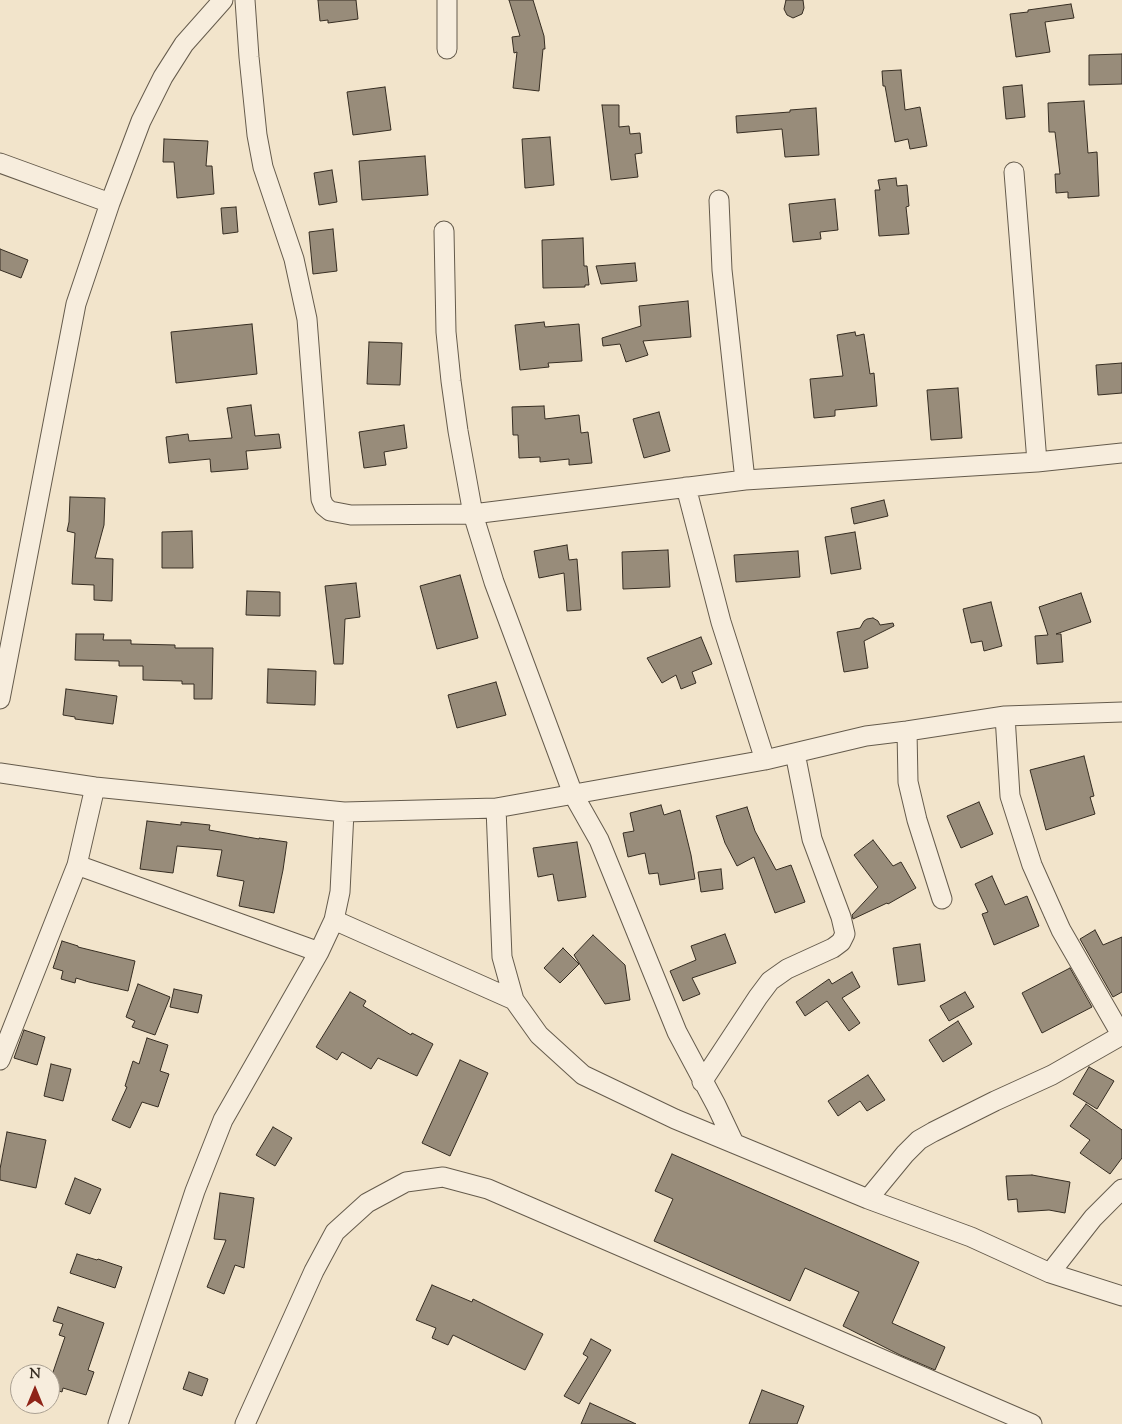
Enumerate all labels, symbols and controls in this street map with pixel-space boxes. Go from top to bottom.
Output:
north arrow [10,1364,60,1414]
text: N [29,1365,41,1385]

